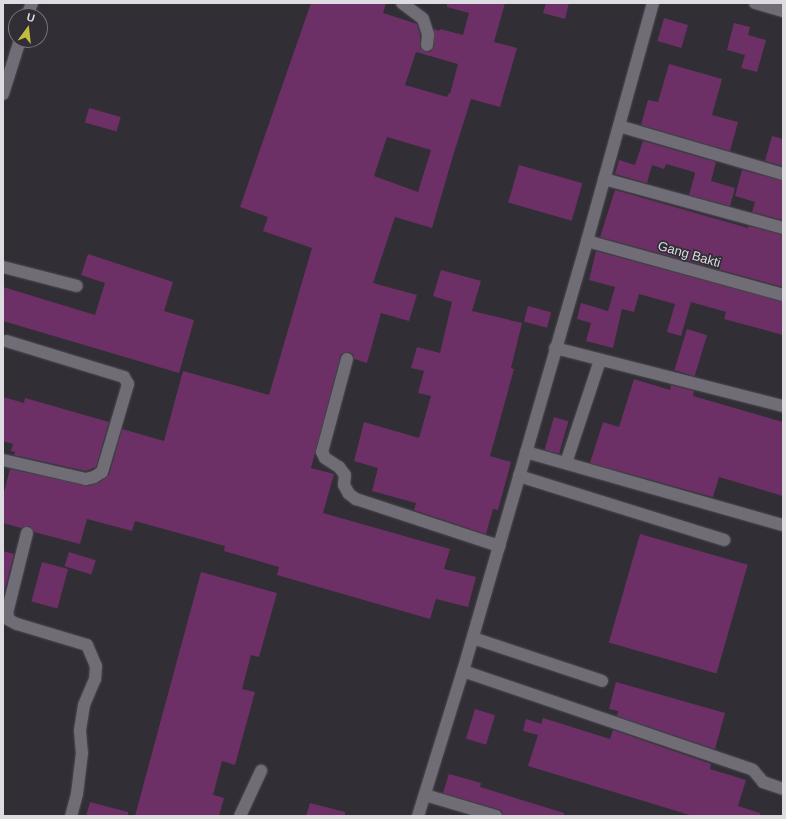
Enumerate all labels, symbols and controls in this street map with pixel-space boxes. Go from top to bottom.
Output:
north arrow [8,8,48,48]
text: U [25,11,36,24]
street label: Gang Bakti [656,239,722,271]

